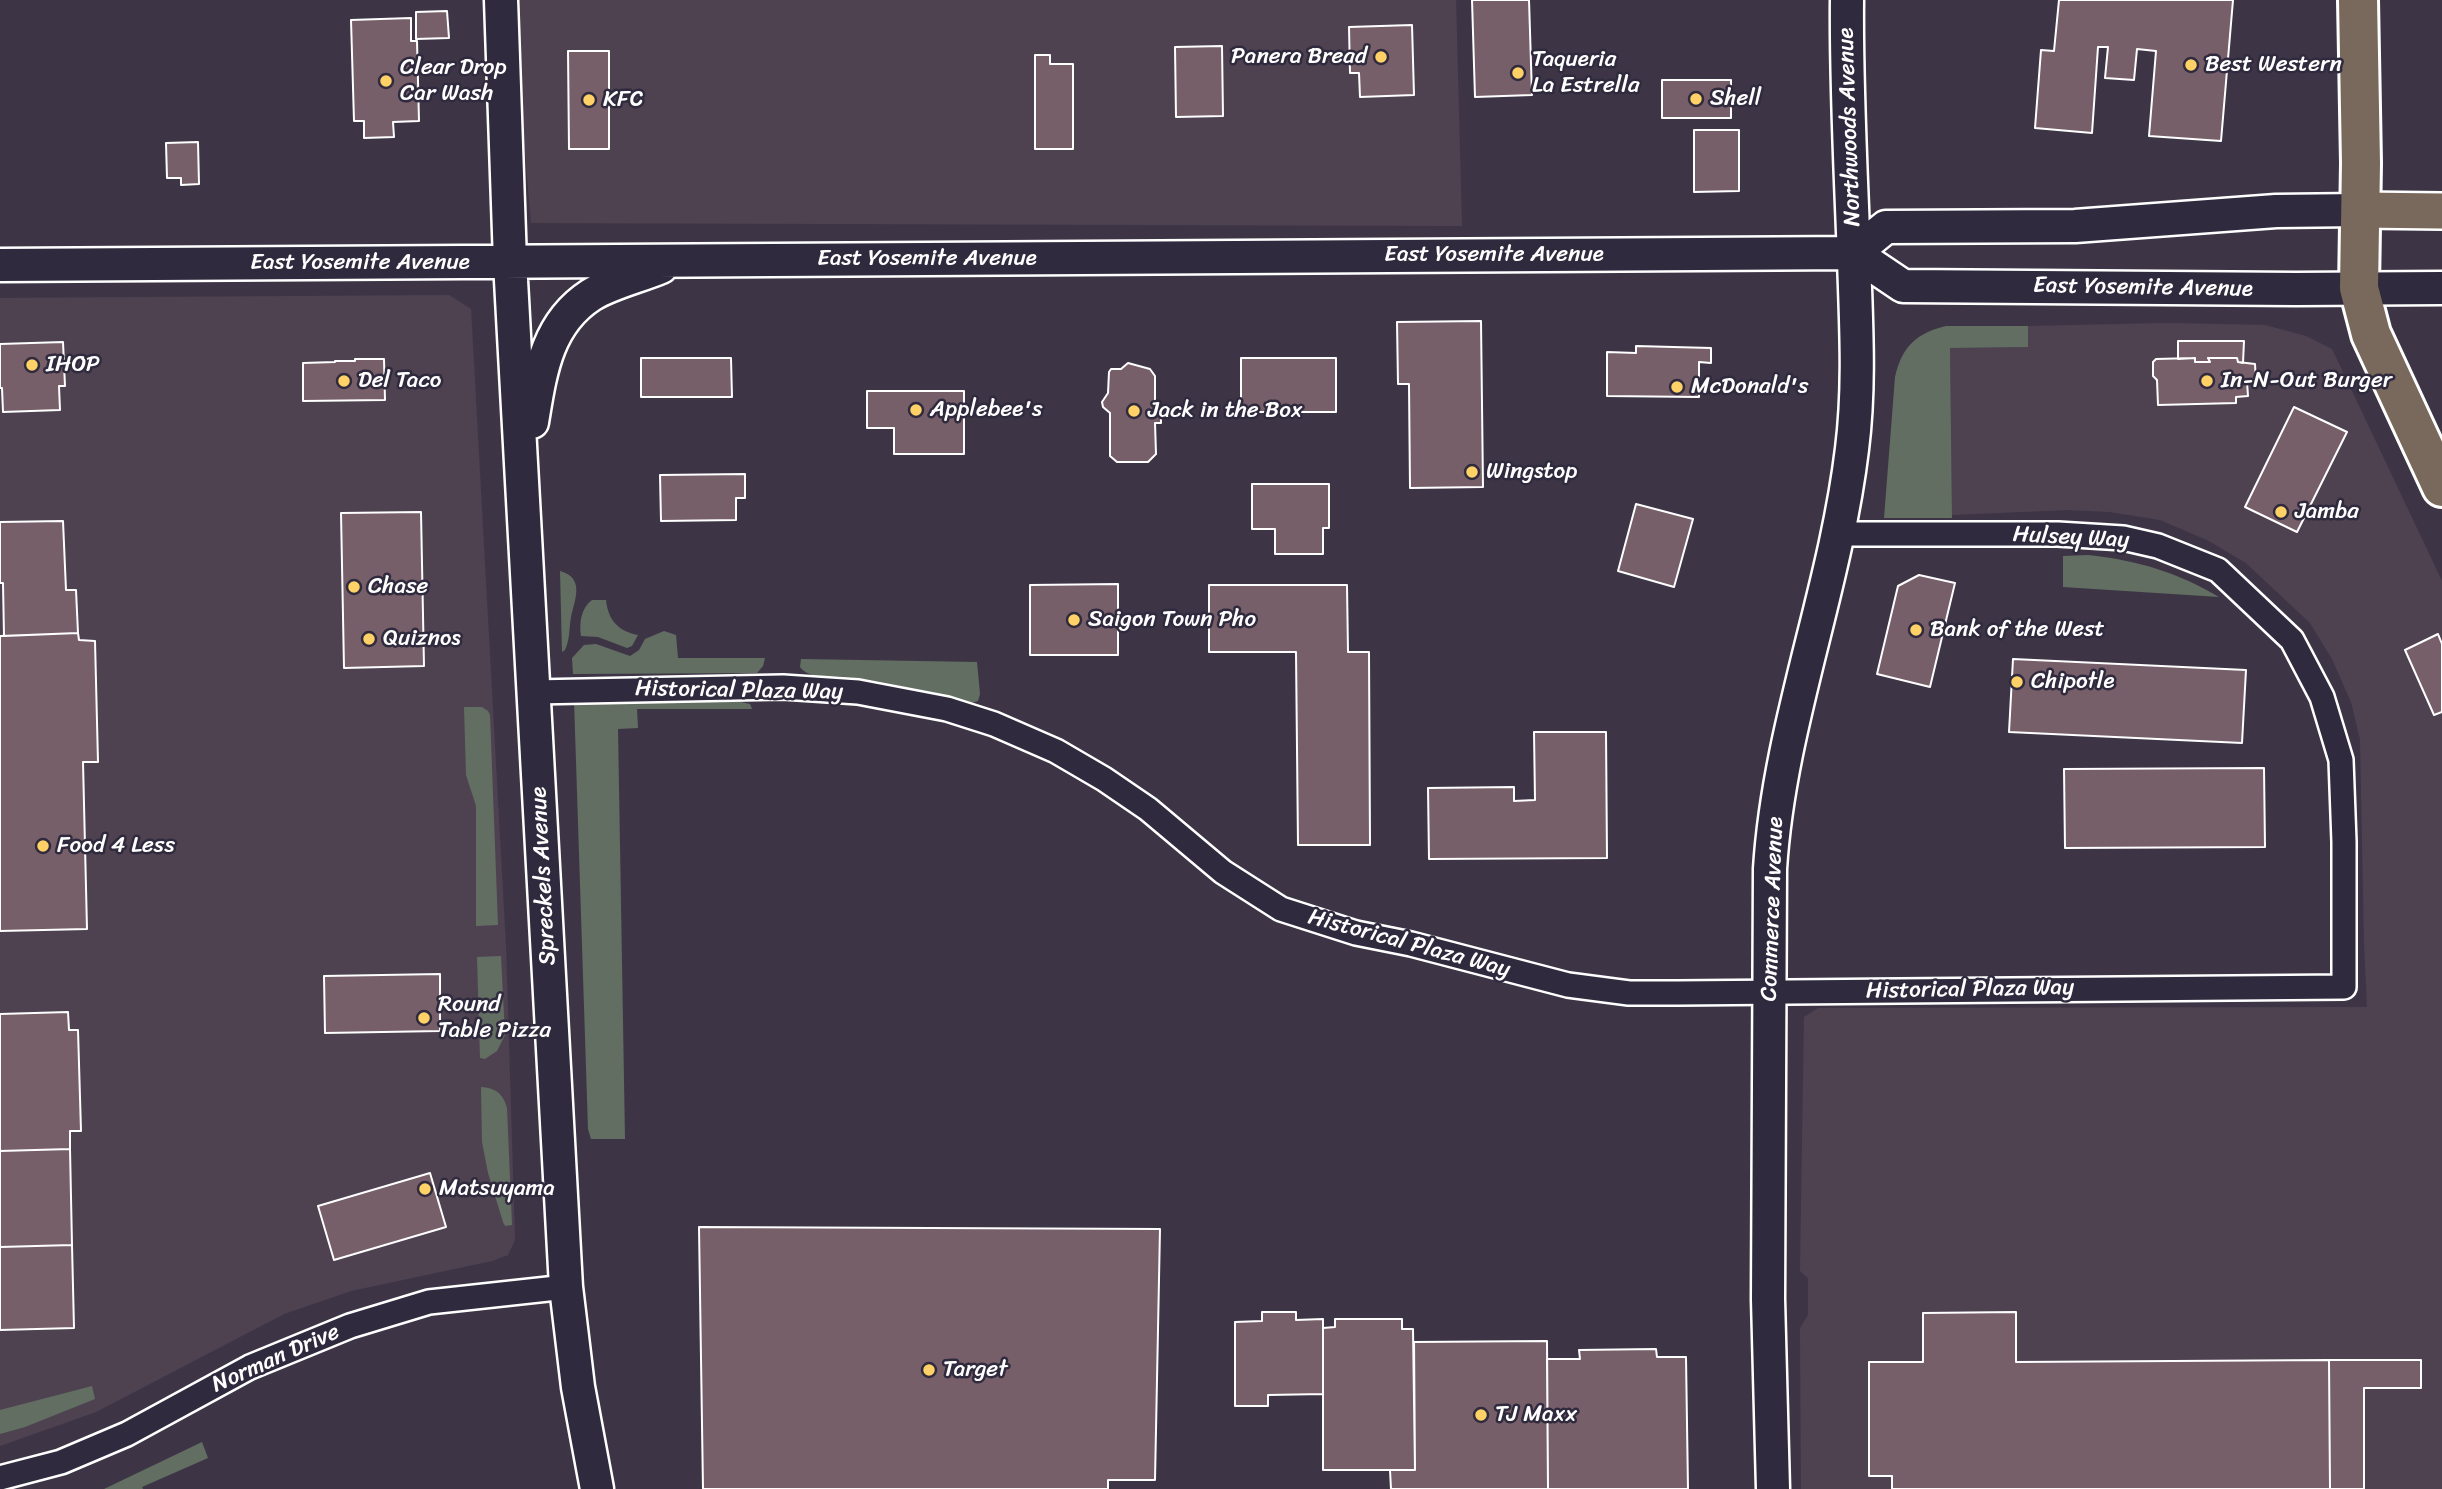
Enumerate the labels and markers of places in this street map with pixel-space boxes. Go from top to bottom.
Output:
place label: Panera Bread [1231,43,1367,71]
place label: Taqueria La Estrella [1532,46,1639,100]
marker: Panera Bread [1373,49,1389,65]
place label: Best Western [2205,51,2342,79]
place label: Clear Drop Car Wash [400,54,507,108]
marker: Best Western [2183,57,2199,73]
marker: Taqueria La Estrella [1510,65,1526,81]
marker: Clear Drop Car Wash [378,73,394,89]
place label: Shell [1710,85,1761,113]
place label: KFC [603,86,643,114]
marker: Shell [1688,91,1704,107]
marker: KFC [581,92,597,108]
place label: IHOP [46,351,100,379]
marker: IHOP [24,357,40,373]
place label: Del Taco [358,367,442,395]
place label: In-N-Out Burger [2221,367,2392,395]
marker: Del Taco [336,373,352,389]
place label: McDonald's [1691,373,1809,401]
marker: In-N-Out Burger [2199,373,2215,389]
marker: McDonald's [1669,379,1685,395]
place label: Applebee's [930,396,1042,424]
place label: Jack in the Box [1148,397,1303,425]
marker: Applebee's [908,402,924,418]
marker: Jack in the Box [1126,403,1142,419]
place label: Wingstop [1486,458,1577,486]
marker: Wingstop [1464,464,1480,480]
place label: Jamba [2295,498,2359,526]
marker: Jamba [2273,504,2289,520]
place label: Chase [368,573,428,601]
marker: Chase [346,579,362,595]
place label: Saigon Town Pho [1088,606,1256,634]
marker: Saigon Town Pho [1066,612,1082,628]
place label: Bank of the West [1930,616,2105,644]
marker: Bank of the West [1908,622,1924,638]
place label: Quiznos [383,625,461,653]
marker: Quiznos [361,631,377,647]
place label: Chipotle [2031,668,2114,696]
marker: Chipotle [2009,674,2025,690]
place label: Food 4 Less [57,832,175,860]
marker: Food 4 Less [35,838,51,854]
place label: Round Table Pizza [438,991,551,1045]
marker: Round Table Pizza [416,1010,432,1026]
place label: Matsuyama [439,1175,555,1203]
marker: Matsuyama [417,1181,433,1197]
place label: Target [943,1356,1007,1384]
marker: Target [921,1362,937,1378]
place label: TJ Maxx [1495,1401,1577,1429]
marker: TJ Maxx [1473,1407,1489,1423]

